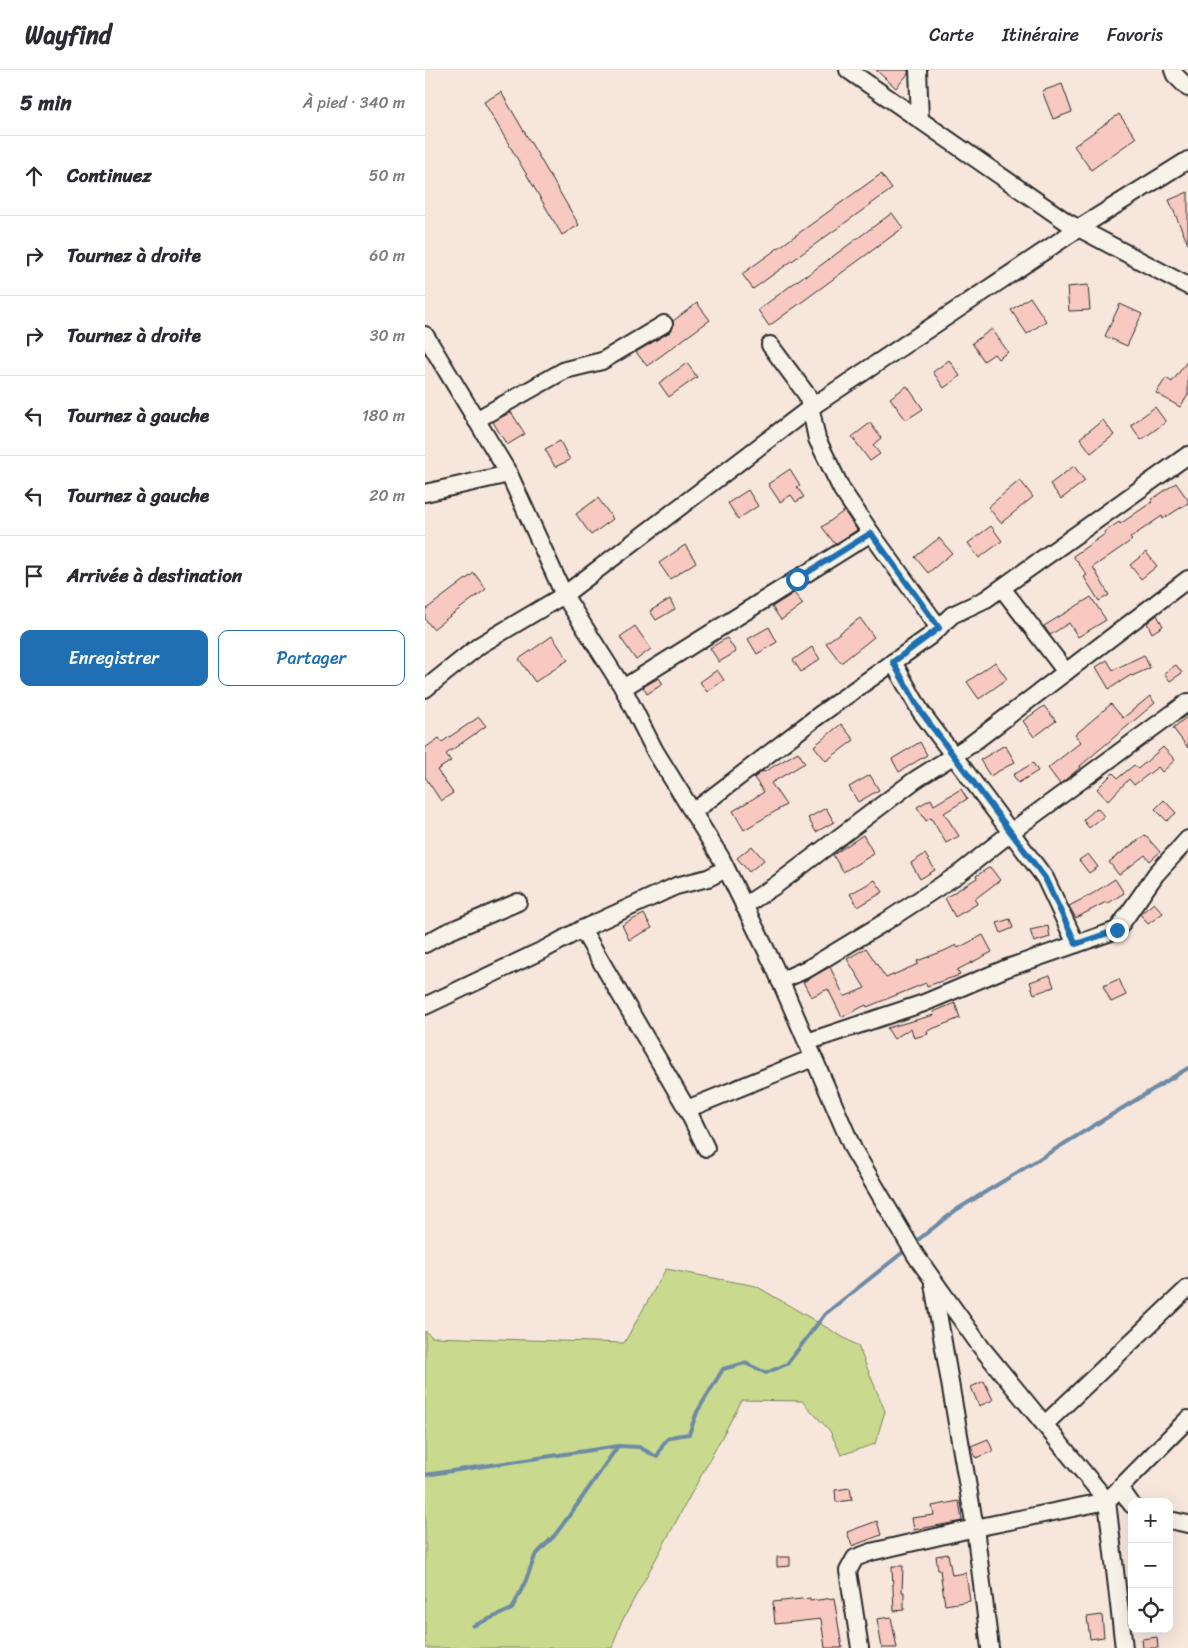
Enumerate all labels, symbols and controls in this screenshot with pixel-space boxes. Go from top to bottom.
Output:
text: Wayfind [25,14,111,56]
text: Carte [929,19,974,51]
text: Itinéraire [1002,19,1079,51]
text: Favoris [1107,19,1163,51]
text: 5 min [20,84,72,122]
text: À pied · 340 m [303,88,405,117]
text: Continuez [67,159,152,192]
text: 50 m [369,161,405,190]
icon: ahead [20,162,48,190]
text: Tournez à droite [67,239,201,272]
text: 60 m [369,241,405,270]
icon: right [20,242,48,270]
text: Tournez à droite [67,319,201,352]
text: 30 m [370,321,405,350]
icon: right [20,322,48,350]
text: Tournez à gauche [67,399,209,432]
text: 180 m [362,401,405,430]
icon: left [20,402,48,430]
text: Tournez à gauche [67,479,209,512]
text: 20 m [369,481,405,510]
icon: left [20,482,48,510]
text: Arrivée à destination [67,559,242,592]
icon: arrive [20,562,48,590]
route start [786,568,809,591]
button: Enregistrer [20,630,208,686]
button: Partager [218,630,405,686]
route end [1106,919,1129,942]
map controls [1128,1498,1173,1633]
button: + [1128,1498,1173,1543]
button: − [1128,1543,1173,1588]
button: locate [1128,1588,1173,1633]

